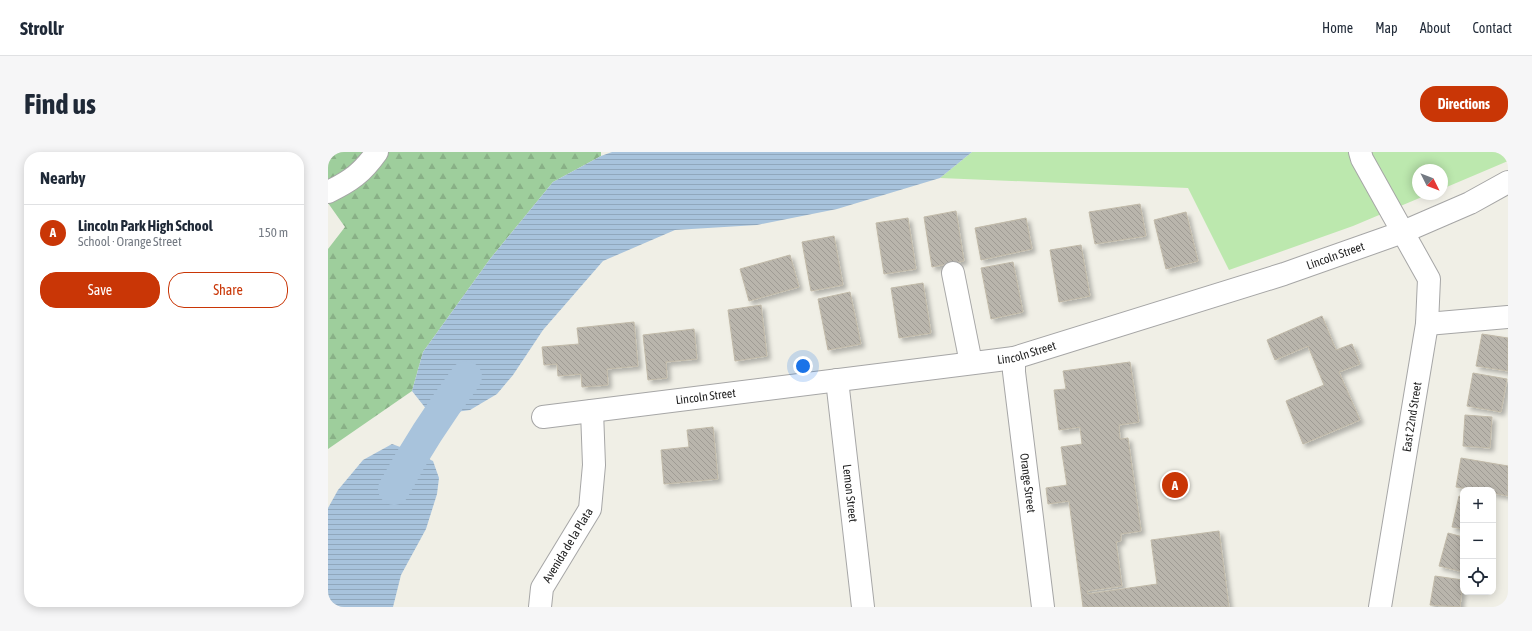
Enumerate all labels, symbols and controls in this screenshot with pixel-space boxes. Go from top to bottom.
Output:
text: Strollr [20,17,64,39]
text: Home [1322,20,1353,36]
text: Map [1375,20,1398,36]
text: About [1420,20,1451,36]
text: Contact [1473,20,1512,36]
button: Directions [1420,86,1508,122]
text: Find us [24,88,96,120]
north arrow [1412,164,1448,200]
text: Nearby [40,168,86,188]
text: Lincoln Park High School [78,217,213,234]
text: A [50,225,56,240]
text: 150 m [259,225,288,240]
text: School · Orange Street [78,234,182,249]
street label: Lincoln Street [1305,239,1367,272]
button: Save [40,272,160,308]
button: Share [168,272,288,308]
street label: Lincoln Street [996,338,1058,367]
your location [793,356,813,376]
street label: East 22nd Street [1400,380,1425,453]
street label: Lincoln Street [675,386,737,407]
street label: Orange Street [1017,452,1038,514]
street label: Lemon Street [840,464,860,524]
pin: A [1162,470,1188,500]
map controls [1460,487,1496,595]
button: + [1460,487,1496,523]
street label: Avenida de la Plata [540,506,596,585]
button: − [1460,523,1496,559]
button: locate [1460,559,1496,595]

